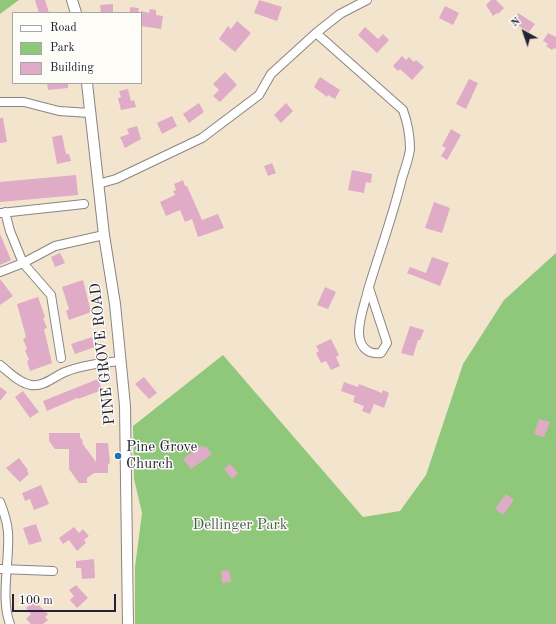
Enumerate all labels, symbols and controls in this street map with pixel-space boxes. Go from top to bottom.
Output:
legend [12,12,142,84]
north arrow [504,12,544,52]
text: N [509,16,523,29]
text: Road [50,22,77,34]
text: Park [50,42,75,54]
text: Building [50,62,94,74]
street label: PINE GROVE ROAD [87,282,119,426]
place label: Pine Grove Church [126,438,197,473]
marker: Pine Grove Church [113,451,123,461]
park label: Dellinger Park [192,516,288,534]
scale bar [14,586,118,612]
text: 100 m [19,595,53,607]

